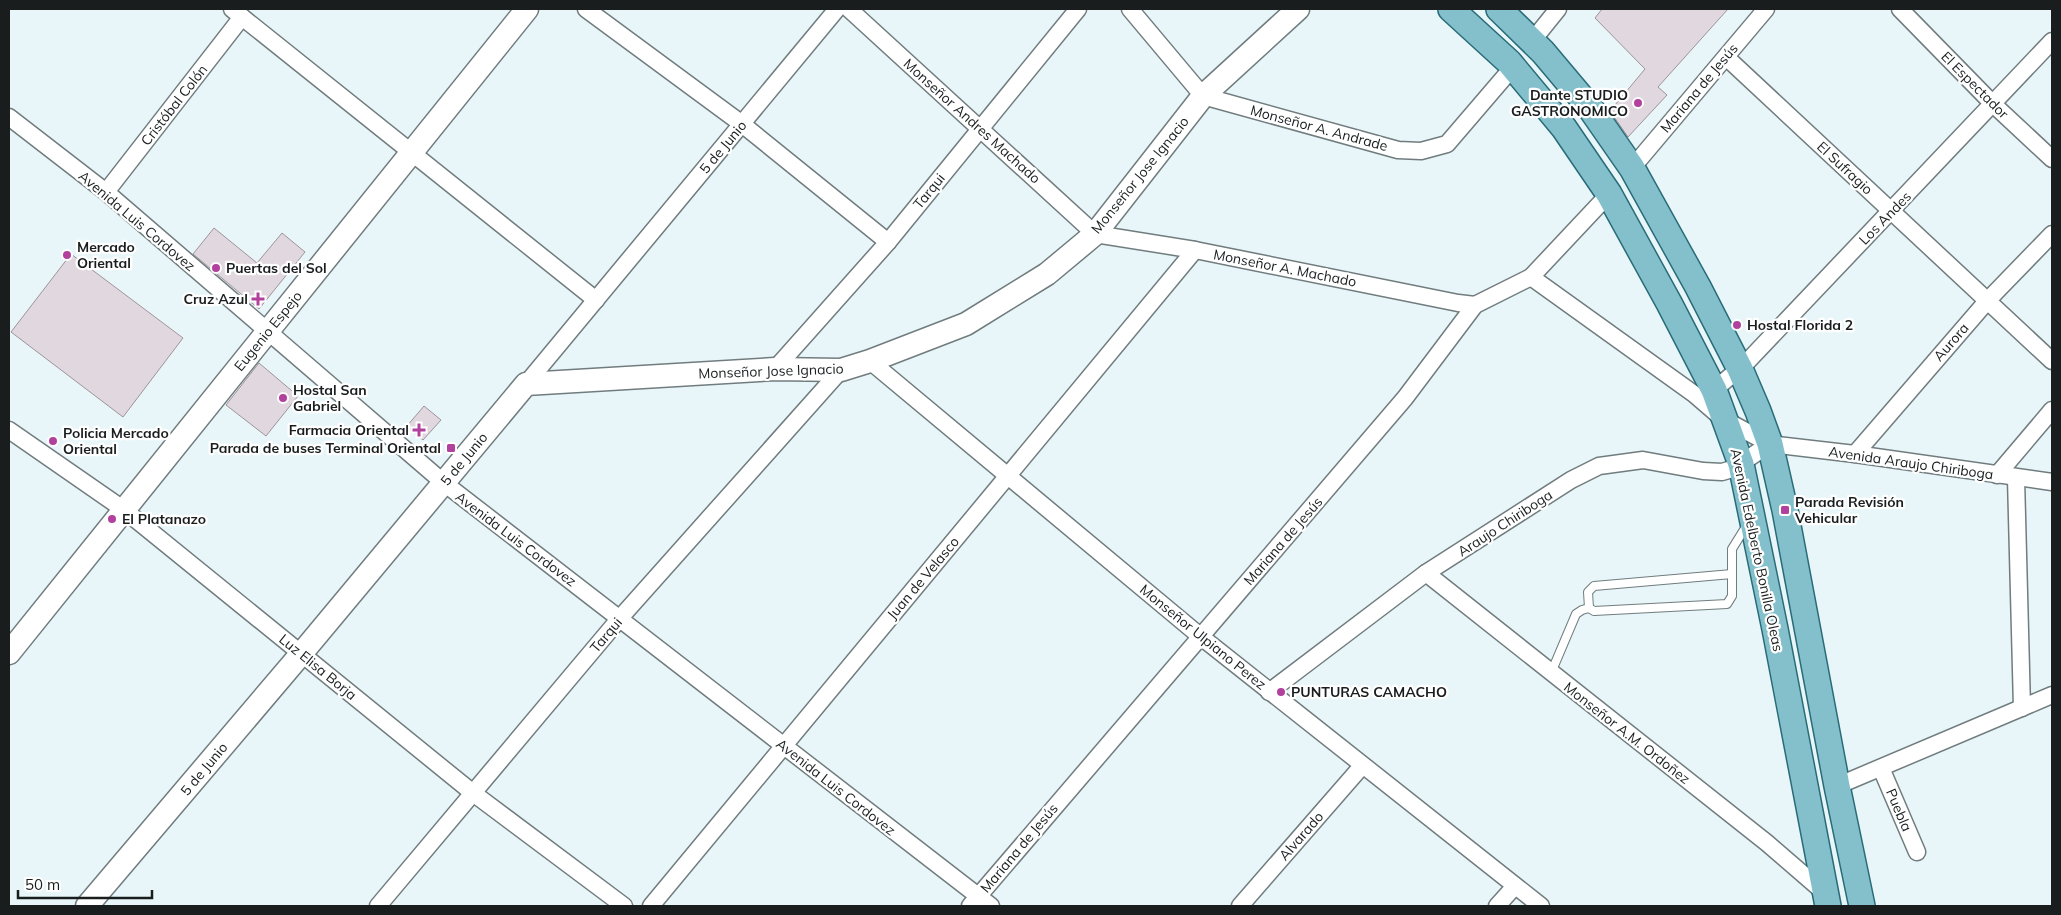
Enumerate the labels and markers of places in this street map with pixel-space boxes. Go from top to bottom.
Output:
place label: Dante STUDIO GASTRONOMICO [1511,86,1628,120]
marker: Dante STUDIO GASTRONOMICO [1632,97,1644,109]
place label: Mercado Oriental [77,238,135,272]
marker: Mercado Oriental [61,249,73,261]
place label: Puertas del Sol [226,259,327,277]
marker: Puertas del Sol [210,262,222,274]
place label: Cruz Azul [184,290,248,308]
marker: Cruz Azul [252,293,264,305]
place label: Hostal Florida 2 [1747,316,1853,334]
marker: Hostal Florida 2 [1731,319,1743,331]
place label: Hostal San Gabriel [293,381,367,415]
marker: Hostal San Gabriel [277,392,289,404]
place label: Farmacia Oriental [289,421,409,439]
place label: Policia Mercado Oriental [63,424,169,458]
marker: Farmacia Oriental [413,424,425,436]
marker: Policia Mercado Oriental [47,435,59,447]
place label: Parada de buses Terminal Oriental [210,439,441,457]
marker: Parada de buses Terminal Oriental [445,442,457,454]
place label: Parada Revisión Vehicular [1794,493,1904,527]
marker: Parada Revisión Vehicular [1779,504,1791,516]
place label: El Platanazo [122,510,206,528]
marker: El Platanazo [106,513,118,525]
place label: PUNTURAS CAMACHO [1291,683,1447,701]
marker: PUNTURAS CAMACHO [1275,686,1287,698]

